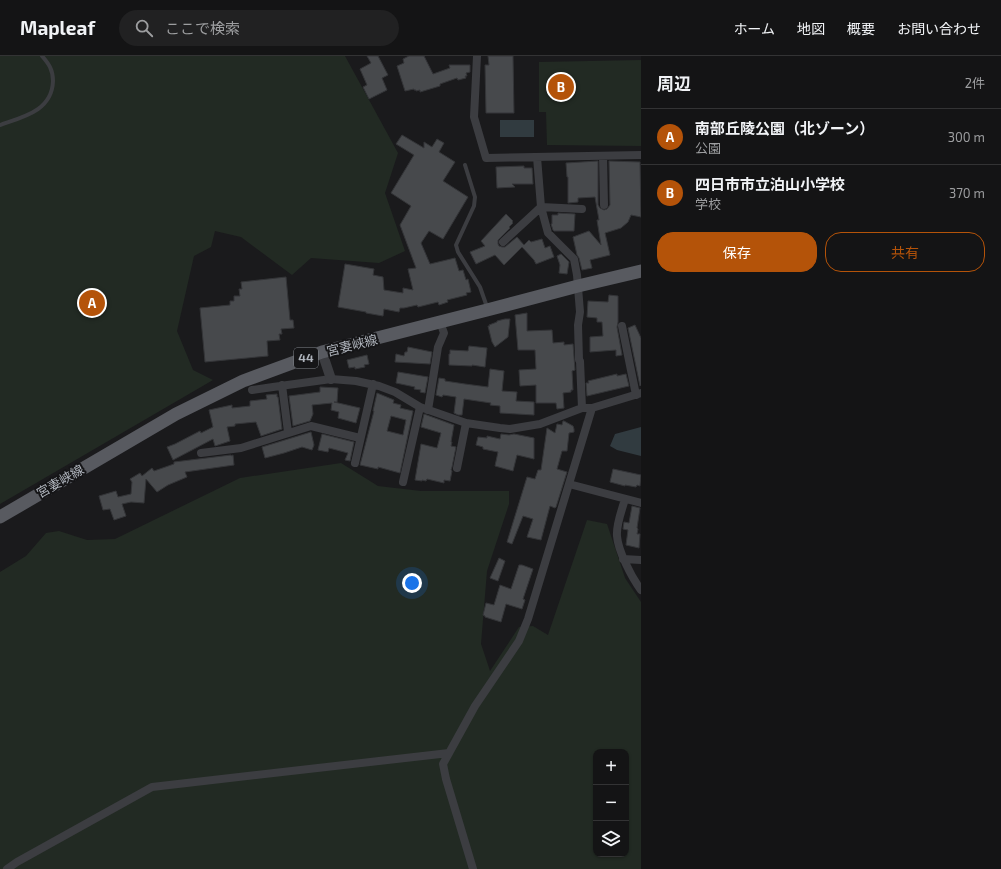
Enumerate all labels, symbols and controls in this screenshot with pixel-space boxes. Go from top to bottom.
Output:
search box [119,10,399,46]
text: Mapleaf [20,16,95,39]
icon: search [133,17,155,39]
text: ここで検索 [165,19,240,37]
text: ホーム [733,20,775,37]
text: 地図 [797,20,825,37]
text: 概要 [847,20,875,37]
text: お問い合わせ [897,20,981,37]
pin: B [548,72,574,102]
text: 周辺 [657,73,691,93]
text: 2件 [965,75,985,91]
text: 南部丘陵公園（北ゾーン） [695,119,874,137]
text: A [666,129,674,145]
text: 300 m [948,129,985,145]
text: 公園 [695,140,721,156]
text: 四日市市立泊山小学校 [695,175,845,193]
text: B [666,185,674,201]
text: 370 m [949,185,985,201]
text: 学校 [695,196,721,212]
button: 保存 [657,232,817,272]
button: 共有 [825,232,985,272]
pin: A [79,288,105,318]
street label: 宮妻峡線 [325,331,379,359]
road number: 44 [294,348,318,368]
street label: 宮妻峡線 [33,461,87,501]
your location [402,573,422,593]
map controls [593,749,629,857]
button: + [593,749,629,785]
button: − [593,785,629,821]
button: layers [593,821,629,857]

